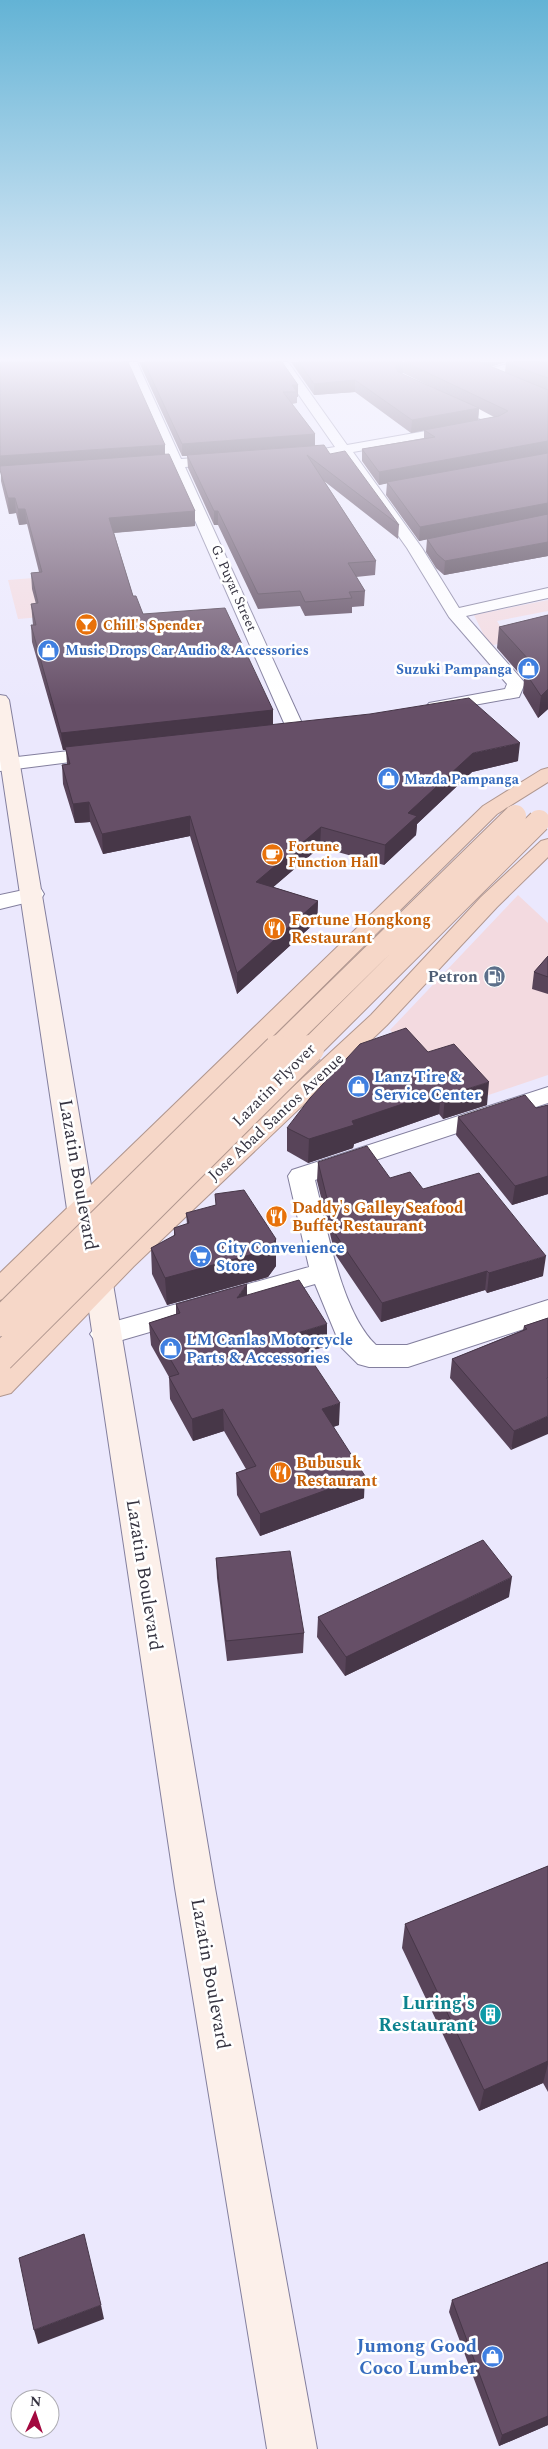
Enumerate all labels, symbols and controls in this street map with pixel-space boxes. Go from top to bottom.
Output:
street label: G. Puyat Street [205,541,263,635]
bar icon: Chill's Spender [75,613,99,637]
place label: Chill's Spender [103,615,202,636]
shop icon: Music Drops Car Audio & Accessories [37,638,61,662]
place label: Music Drops Car Audio & Accessories [65,640,309,661]
shop icon: Suzuki Pampanga [516,657,540,681]
place label: Suzuki Pampanga [396,659,513,680]
shop icon: Mazda Pampanga [376,767,400,791]
place label: Mazda Pampanga [404,769,520,790]
place label: Fortune Function Hall [288,836,379,873]
cafe icon: Fortune Function Hall [260,842,284,866]
place label: Fortune Hongkong Restaurant [291,908,431,950]
restaurant icon: Fortune Hongkong Restaurant [263,917,287,941]
place label: Petron [428,965,478,989]
fuel station icon: Petron [482,965,506,989]
street label: Lazatin Flyover [227,1038,321,1132]
street label: Jose Abad Santos Avenue [202,1047,350,1187]
place label: Lanz Tire & Service Center [374,1065,481,1107]
shop icon: Lanz Tire & Service Center [346,1074,370,1098]
street label: Lazatin Boulevard [50,1097,106,1253]
place label: Daddy's Galley Seafood Buffet Restaurant [292,1196,464,1238]
restaurant icon: Daddy's Galley Seafood Buffet Restaurant [264,1205,288,1229]
place label: City Convenience Store [216,1236,345,1278]
supermarket icon: City Convenience Store [188,1245,212,1269]
place label: LM Canlas Motorcycle Parts & Accessories [186,1328,353,1370]
shop icon: LM Canlas Motorcycle Parts & Accessories [158,1337,182,1361]
place label: Bubusuk Restaurant [296,1451,377,1493]
restaurant icon: Bubusuk Restaurant [268,1460,292,1484]
street label: Lazatin Boulevard [118,1497,170,1653]
street label: Lazatin Boulevard [182,1896,238,2052]
place label: Luring's Restaurant [378,1989,475,2040]
building icon: Luring's Restaurant [479,2002,503,2026]
place label: Jumong Good Coco Lumber [357,2332,478,2383]
shop icon: Jumong Good Coco Lumber [481,2345,505,2369]
north arrow [10,2389,60,2439]
text: N [29,2391,42,2412]

